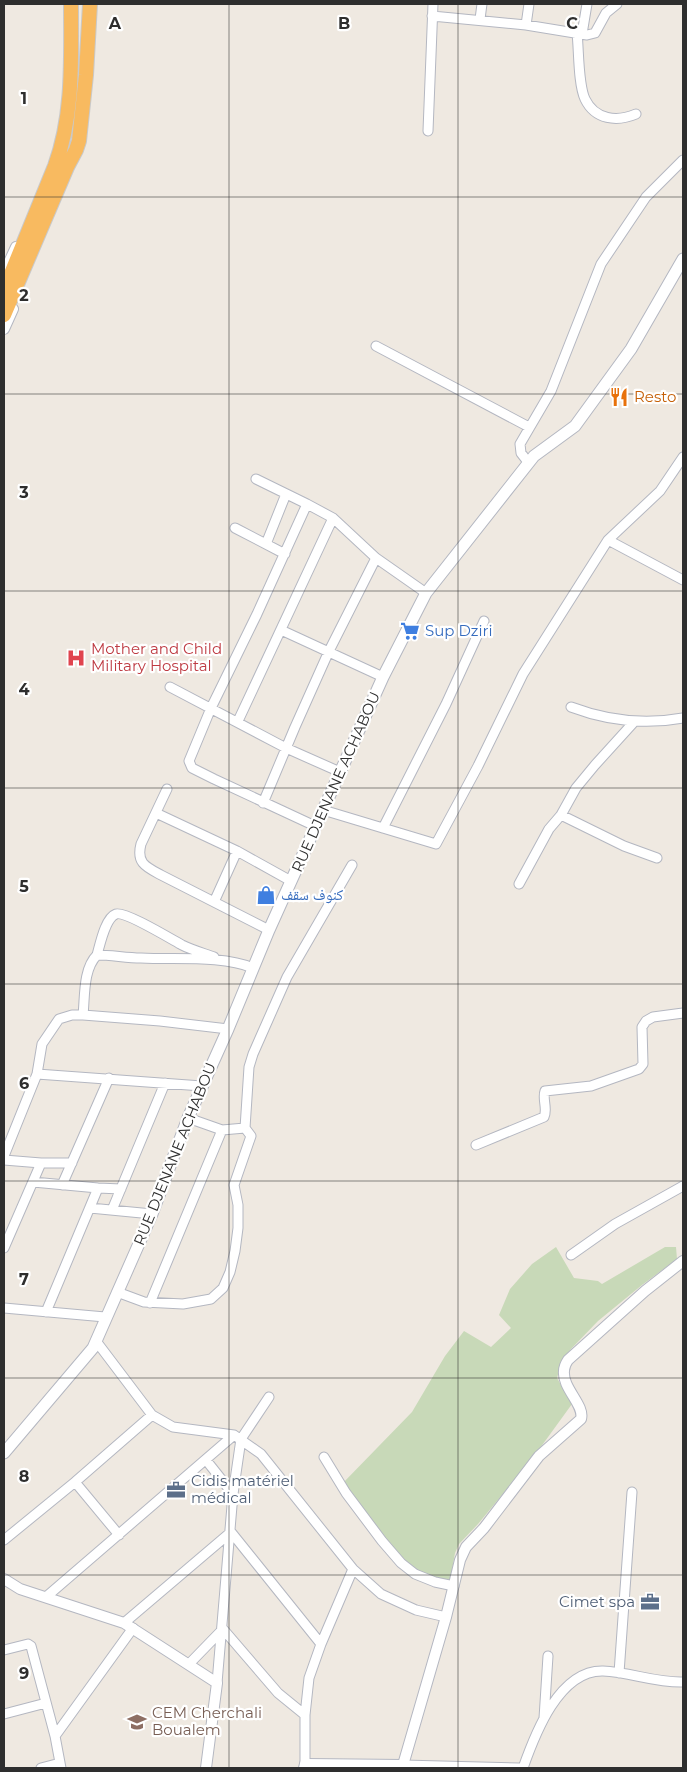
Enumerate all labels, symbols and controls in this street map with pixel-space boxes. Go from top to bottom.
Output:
text: A [108,14,122,33]
text: B [338,14,350,33]
text: C [566,14,578,33]
text: 1 [21,89,27,108]
text: 2 [19,286,29,305]
restaurant icon: Resto [608,386,630,408]
place label: Resto [634,387,676,406]
text: 3 [18,483,29,502]
supermarket icon: Sup Dziri [399,620,421,642]
place label: Sup Dziri [425,621,492,640]
place label: Mother and Child Military Hospital [91,639,222,675]
hospital icon: Mother and Child Military Hospital [65,647,87,669]
text: 4 [18,680,30,699]
street label: RUE DJENANE ACHABOU [287,689,384,875]
text: 5 [19,877,29,896]
shop icon: كنوف سقف [255,884,277,906]
place label: كنوف سقف [281,885,343,904]
street label: RUE DJENANE ACHABOU [129,1060,220,1248]
text: 6 [19,1074,29,1093]
text: 7 [19,1270,29,1289]
text: 8 [19,1467,29,1486]
place label: Cidis matériel médical [191,1471,294,1507]
office icon: Cidis matériel médical [165,1479,187,1501]
office icon: Cimet spa [639,1591,661,1613]
place label: Cimet spa [559,1592,635,1611]
text: 9 [19,1664,29,1683]
place label: CEM Cherchali Boualem [152,1703,262,1739]
school or university icon: CEM Cherchali Boualem [126,1711,148,1733]

